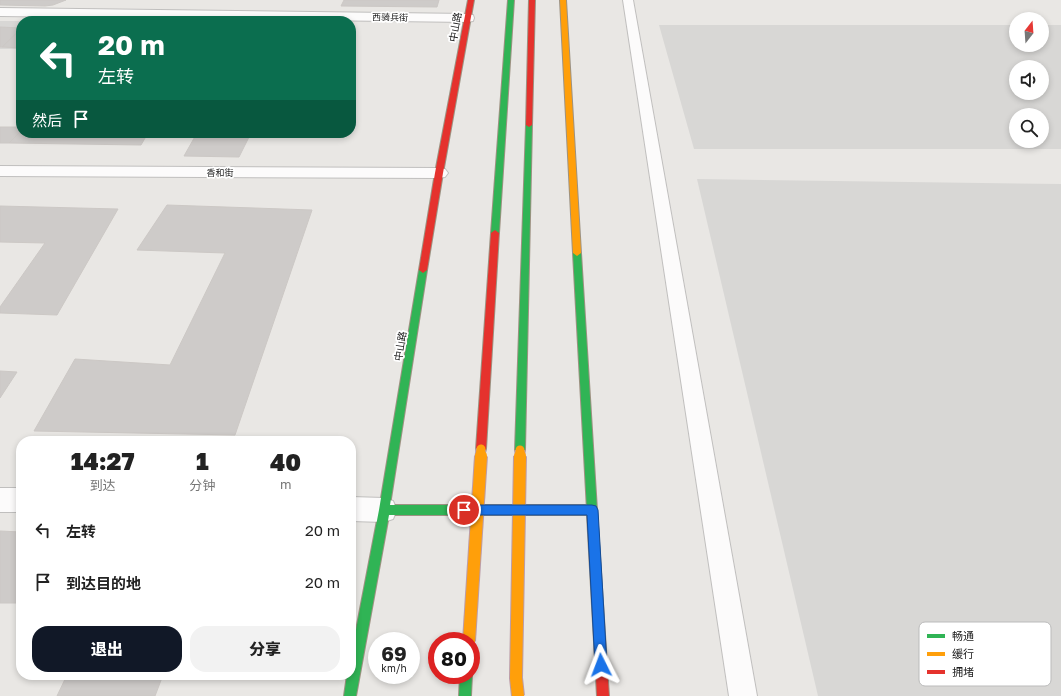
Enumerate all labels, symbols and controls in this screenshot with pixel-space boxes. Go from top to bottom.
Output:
street label: 西骑兵街 [372,11,408,23]
street label: 中山路 [446,11,464,43]
north arrow [1009,12,1049,52]
map controls [1009,12,1049,148]
text: 20 m [98,28,165,61]
icon: left [32,32,84,84]
button: sound [1009,60,1049,100]
text: 左转 [98,65,134,87]
icon: arrive [70,108,92,130]
button: search [1009,108,1049,148]
text: 然后 [32,111,62,129]
street label: 香和街 [206,167,234,178]
street label: 中山路 [392,330,408,362]
text: 14:27 [71,446,135,475]
text: 1 [196,446,209,475]
text: 40 [270,447,301,476]
text: m [280,476,291,492]
text: 到达 [90,477,116,493]
text: 分钟 [189,477,215,493]
pin [447,493,481,527]
icon: arrive [453,499,475,521]
icon: left [32,519,54,541]
text: 20 m [305,521,340,539]
text: 左转 [66,522,96,540]
icon: arrive [32,571,54,593]
text: 20 m [305,573,340,591]
text: 到达目的地 [66,574,141,592]
legend [919,622,1051,686]
button: 退出 [32,626,182,672]
button: 分享 [190,626,340,672]
text: 畅通 [952,629,974,642]
speed limit sign: 80 [428,632,480,684]
text: 69 [381,641,407,665]
position arrow [580,644,622,686]
text: 缓行 [952,647,974,660]
text: km/h [381,662,407,674]
text: 拥堵 [952,665,974,678]

